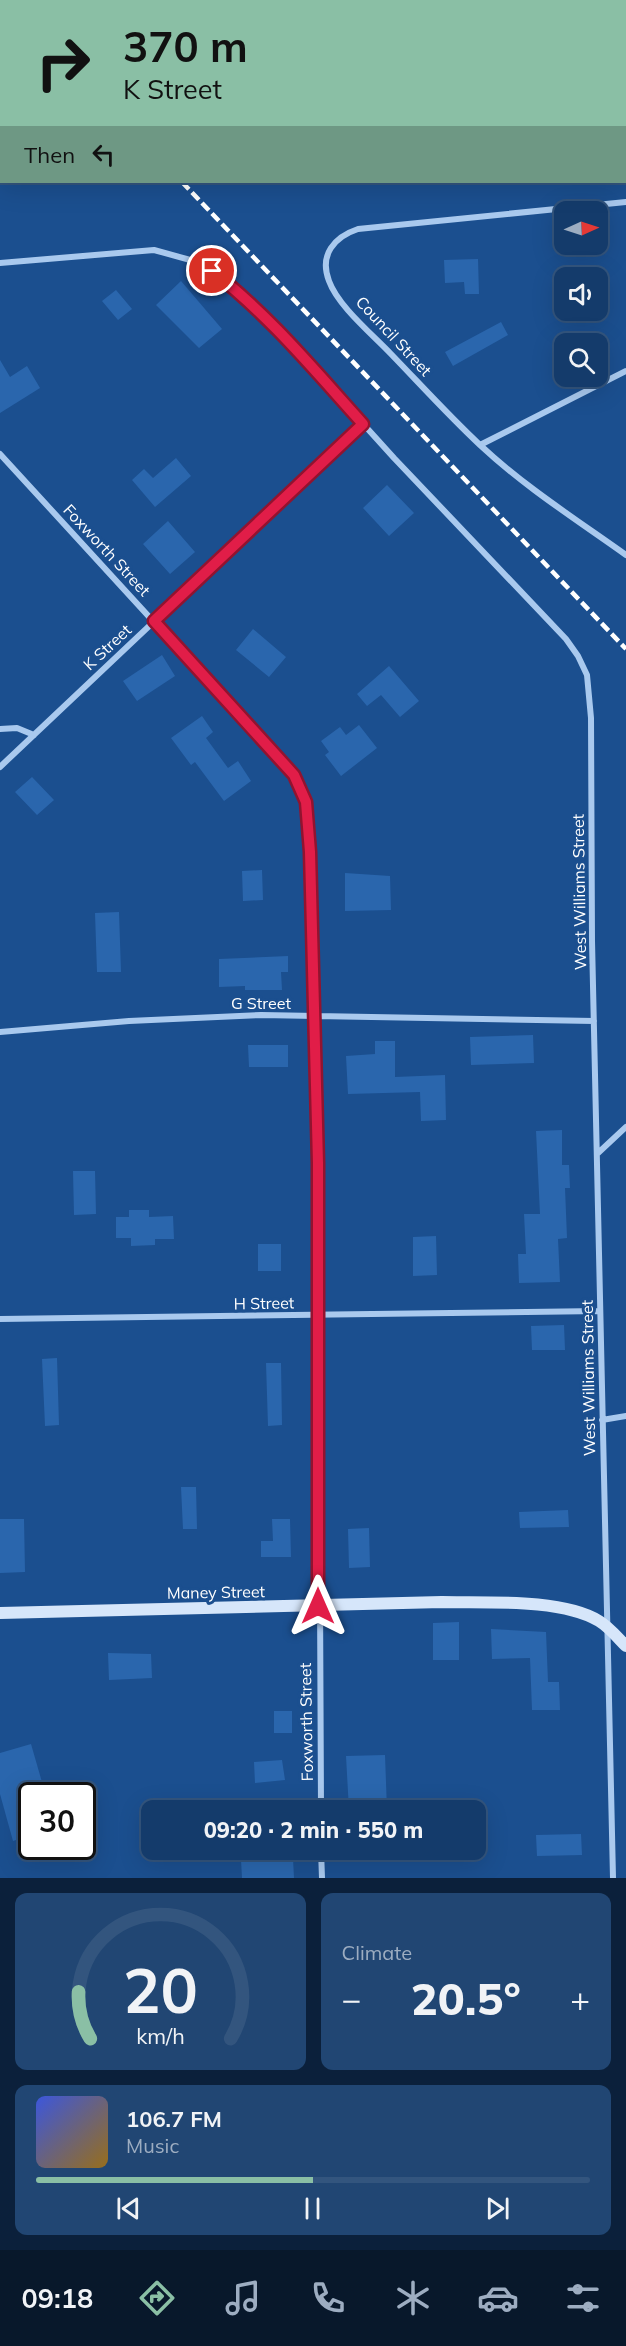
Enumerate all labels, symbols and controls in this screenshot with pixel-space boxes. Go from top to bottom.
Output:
text: 370 m [123,20,248,73]
icon: right [24,24,102,102]
text: K Street [123,72,222,106]
icon: left [87,138,120,171]
text: Then [24,141,75,169]
north arrow [554,201,608,255]
map controls [554,201,608,387]
pin [186,245,237,296]
icon: arrive [195,254,228,287]
button: sound [554,267,608,321]
street label: Council Street [352,292,436,380]
button: search [554,333,608,387]
street label: Foxworth Street [59,500,155,600]
street label: K Street [79,619,136,674]
street label: West Williams Street [568,813,590,970]
street label: G Street [231,993,291,1013]
street label: H Street [233,1292,295,1314]
street label: West Williams Street [577,1299,599,1456]
position arrow [286,1574,350,1638]
street label: Maney Street [167,1581,266,1603]
street label: Foxworth Street [295,1662,317,1781]
speed limit sign: 30 [18,1782,96,1860]
text: 09:20 · 2 min · 550 m [204,1816,423,1844]
text: Climate [342,1940,412,1965]
text: 20 [123,1950,198,2029]
text: 20.5° [411,1970,521,2026]
text: − [342,1978,361,2019]
text: + [570,1978,590,2019]
text: km/h [136,2022,184,2049]
text: 106.7 FM [126,2105,222,2133]
text: Music [126,2133,179,2158]
icon: previous [112,2192,145,2225]
icon: pause [296,2192,329,2225]
icon: next [481,2192,514,2225]
icon: directions [136,2277,178,2319]
icon: music [222,2277,264,2319]
icon: phone [307,2277,349,2319]
icon: climate [392,2277,434,2319]
icon: car [477,2277,519,2319]
icon: filters [562,2277,604,2319]
text: 09:18 [22,2281,93,2315]

